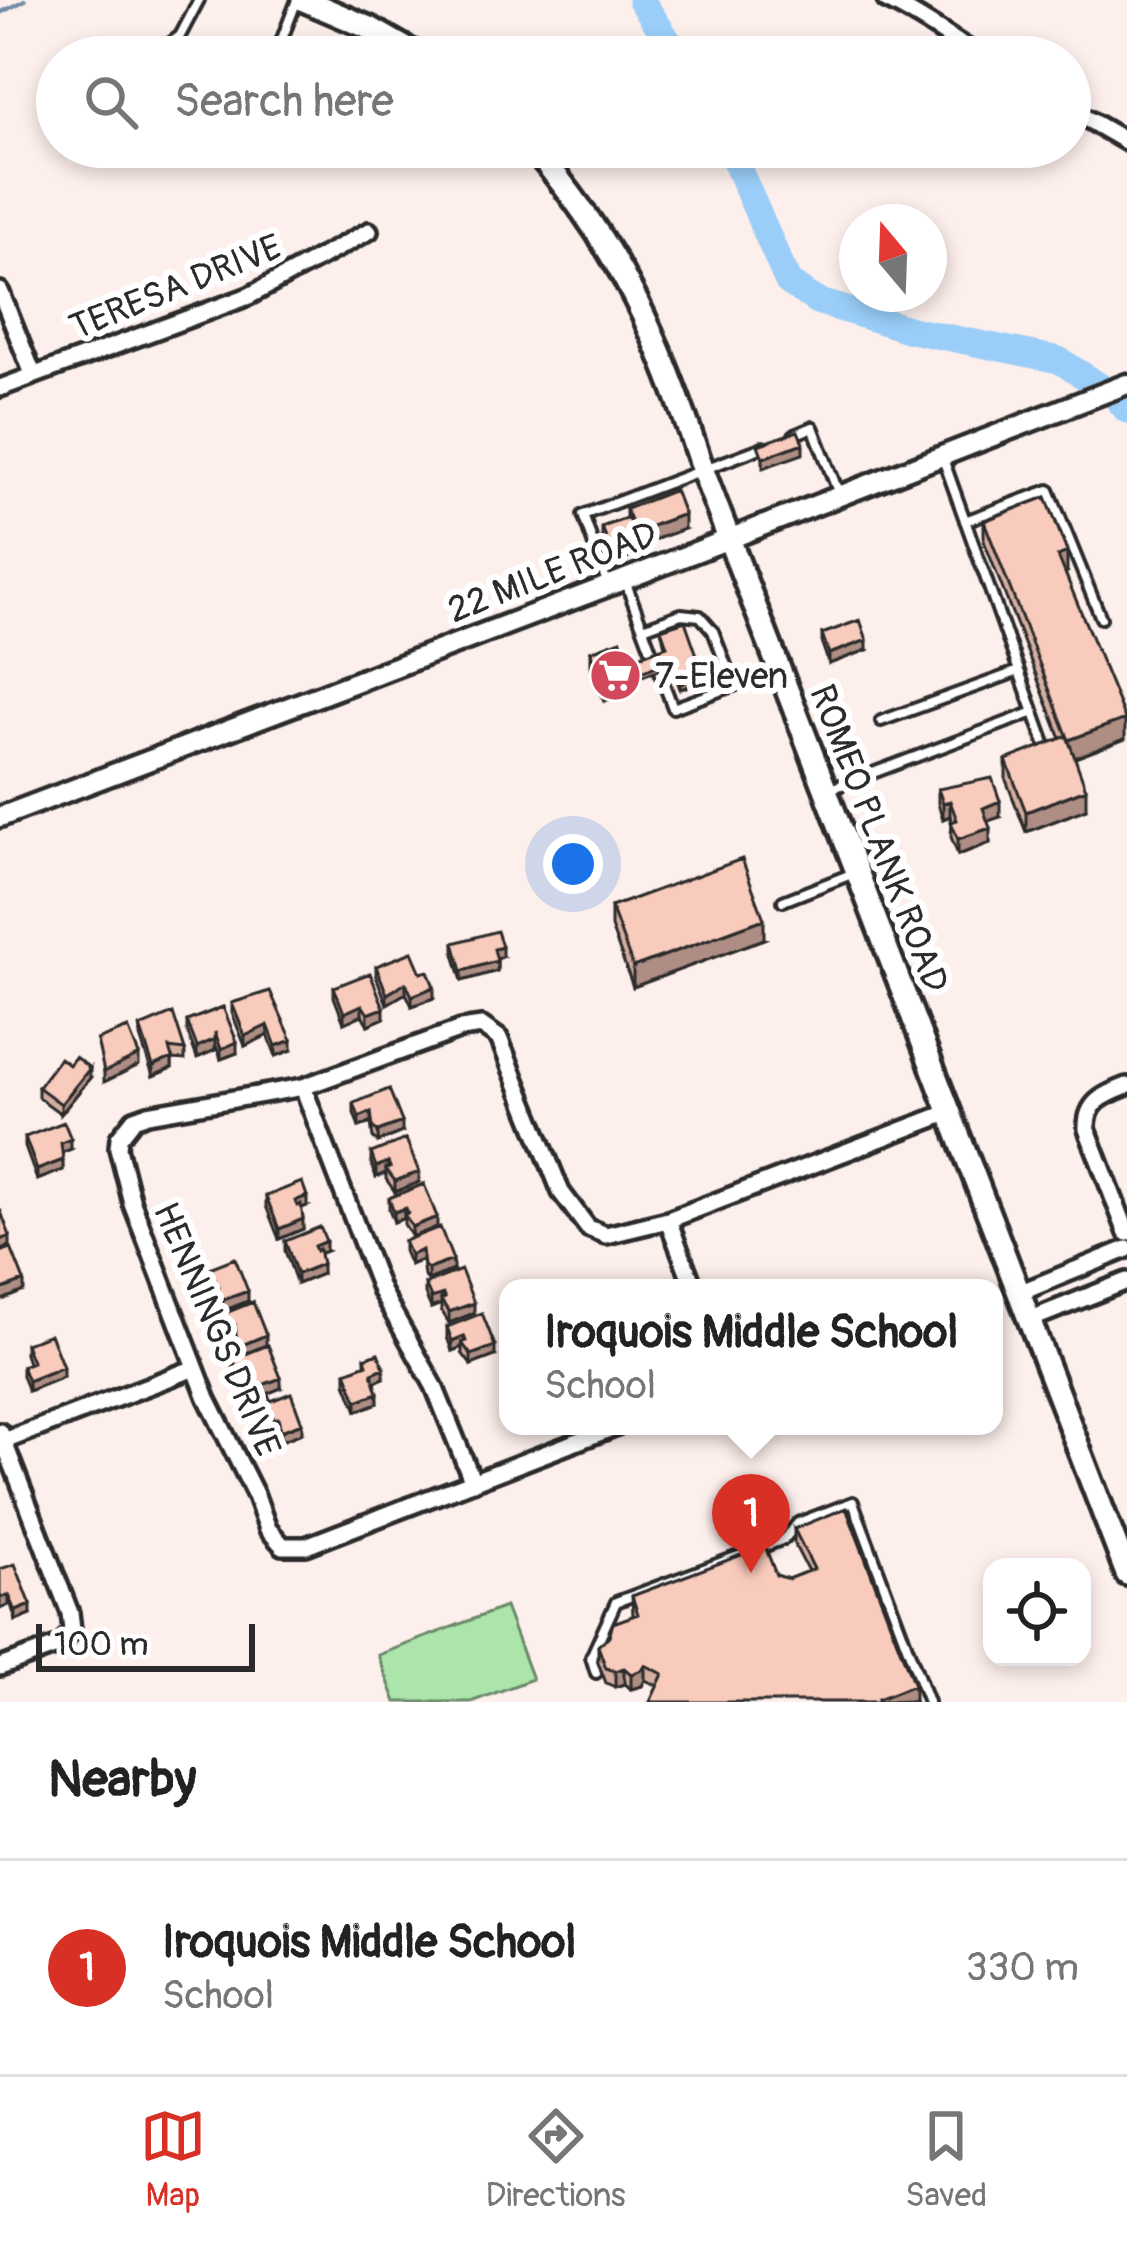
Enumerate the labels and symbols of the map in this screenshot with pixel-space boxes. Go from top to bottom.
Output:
north arrow [839,204,947,312]
street label: TERESA DRIVE [63,225,288,350]
street label: 22 MILE ROAD [441,512,664,633]
supermarket icon: 7-Eleven [588,647,644,703]
place label: 7-Eleven [655,654,788,699]
street label: ROMEO PLANK ROAD [799,678,958,999]
your location [543,834,603,894]
street label: HENNINGS DRIVE [143,1196,290,1464]
pin: 1 [712,1474,790,1573]
scale bar [36,1618,255,1671]

